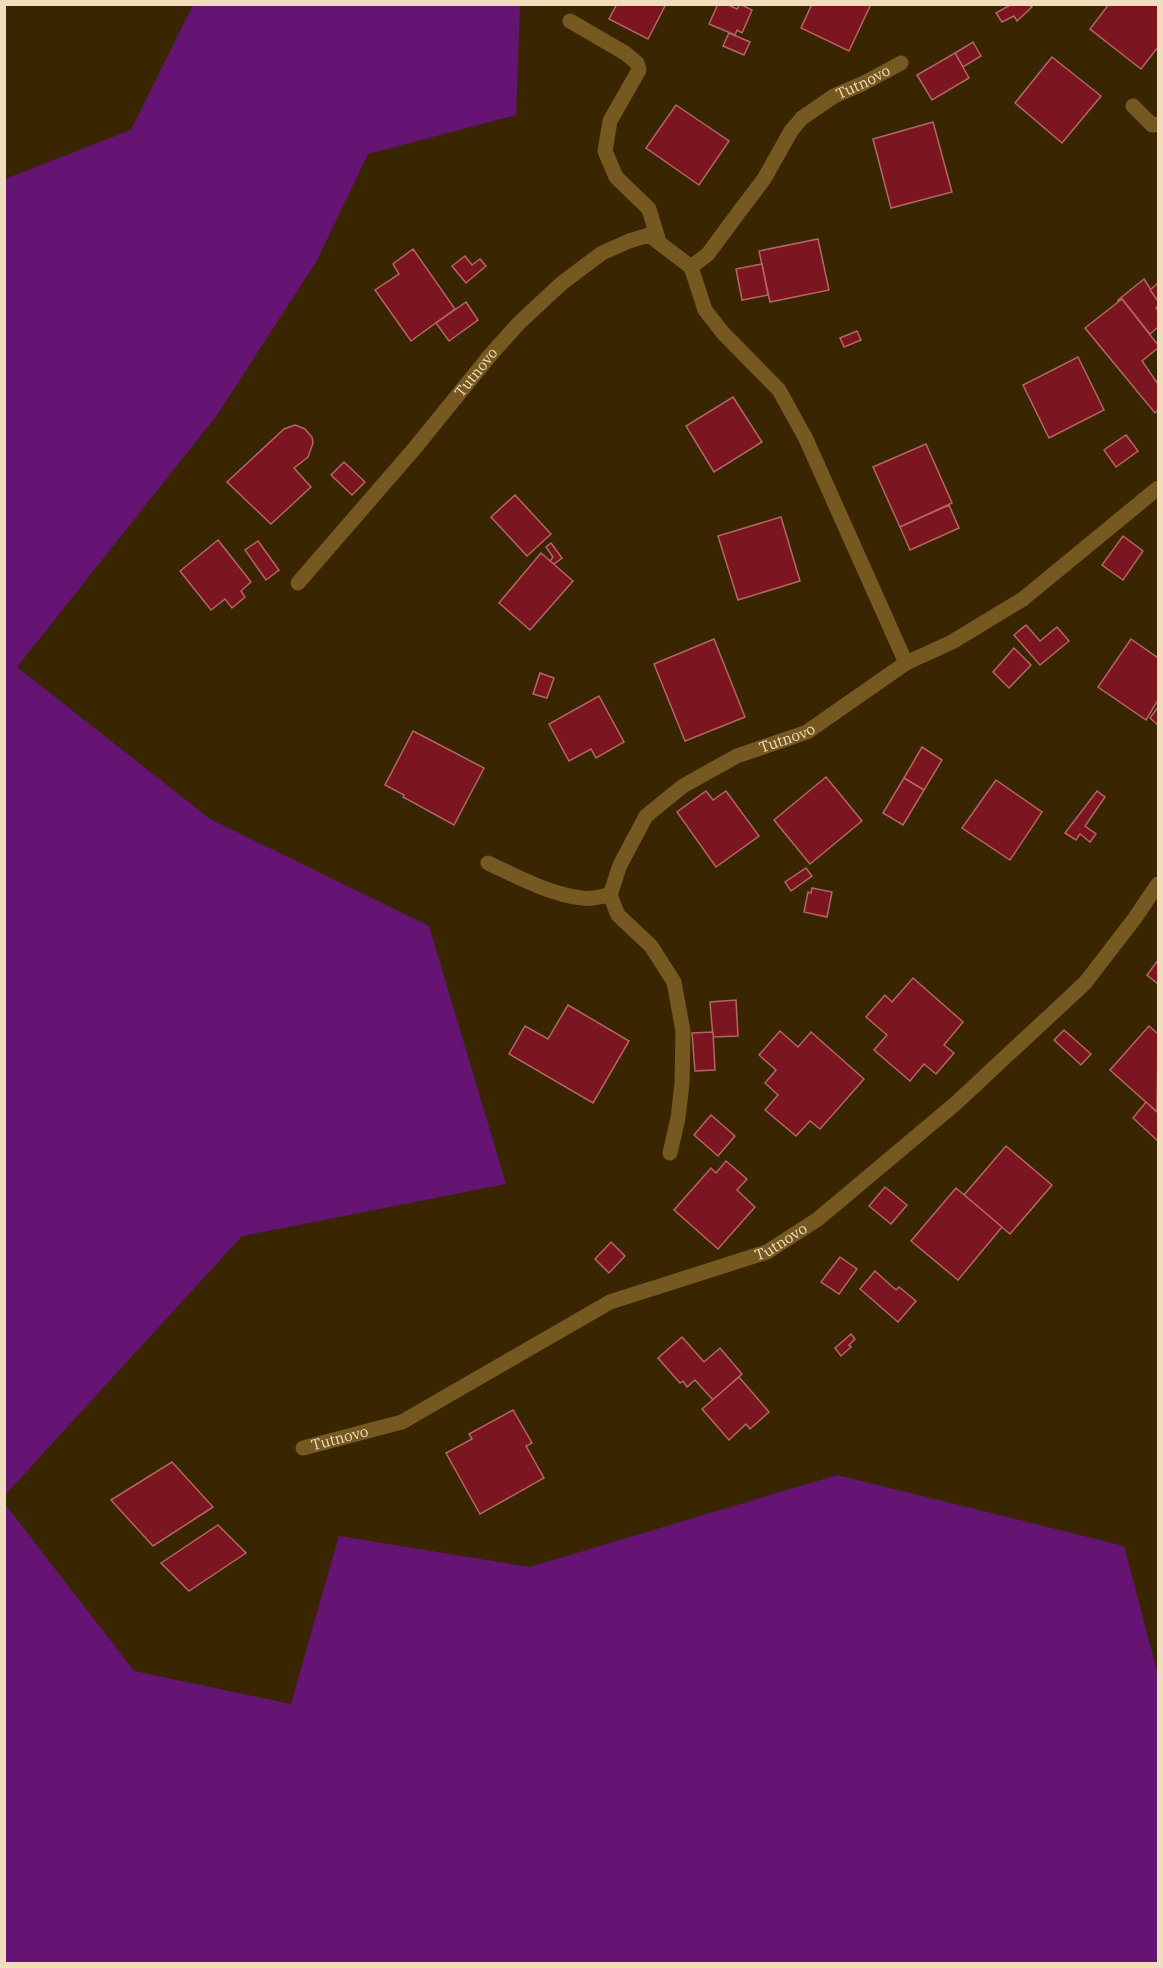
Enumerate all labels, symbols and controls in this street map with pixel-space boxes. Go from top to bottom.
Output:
street label: Tutnovo [833,61,893,103]
street label: Tutnovo [450,343,502,401]
street label: Tutnovo [756,719,819,757]
street label: Tutnovo [752,1219,810,1264]
street label: Tutnovo [309,1421,370,1454]

